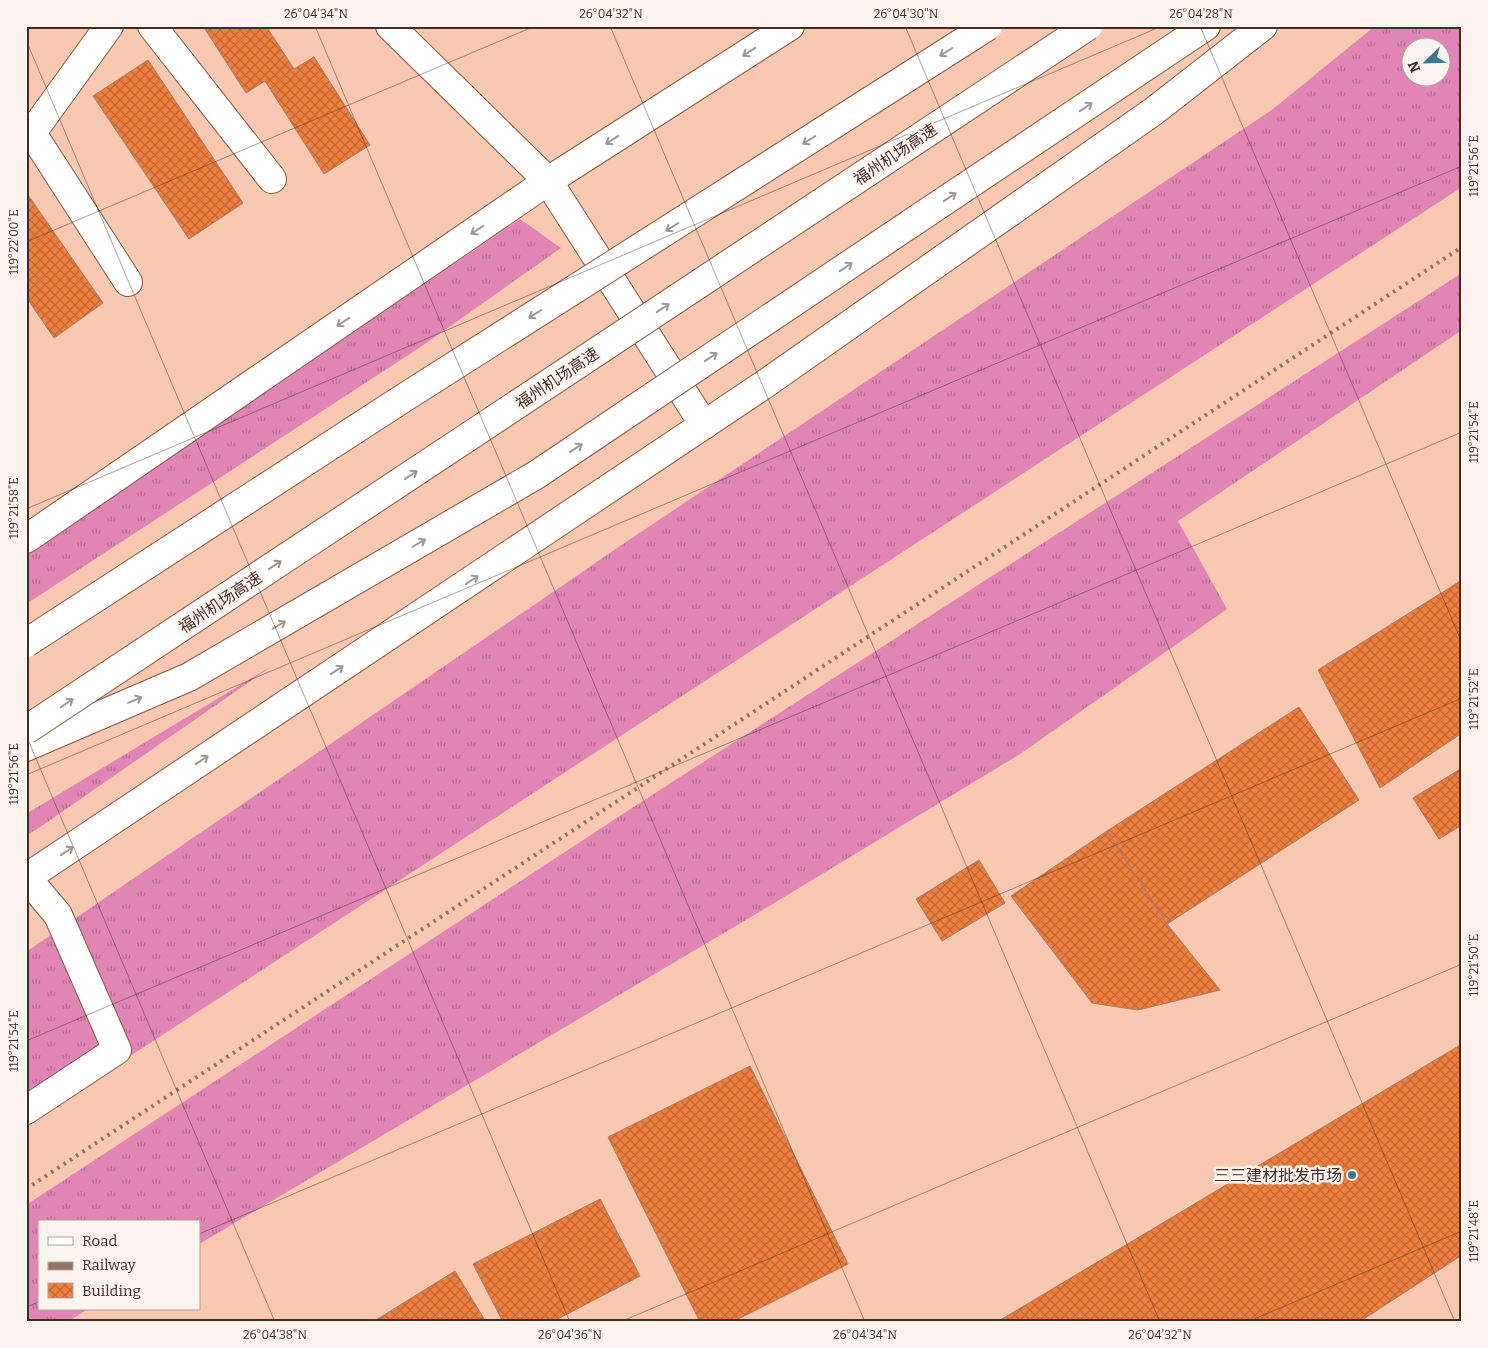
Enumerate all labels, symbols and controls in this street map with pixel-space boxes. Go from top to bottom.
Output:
text: 26°04'34"N [284,7,348,21]
text: 26°04'32"N [579,7,643,21]
text: 26°04'30"N [874,7,939,21]
text: 26°04'28"N [1169,7,1233,21]
north arrow [1400,38,1450,88]
one-way arrow [742,47,756,58]
one-way arrow [940,48,954,58]
text: N [1404,58,1424,75]
one-way arrow [1078,101,1092,111]
street label: 福州机场高速 [850,120,940,189]
one-way arrow [803,135,817,145]
text: 119°21'56"E [1467,135,1481,197]
one-way arrow [606,136,620,146]
one-way arrow [943,191,957,201]
text: 119°22'00"E [7,209,21,275]
one-way arrow [666,222,680,232]
one-way arrow [470,225,484,235]
one-way arrow [839,261,853,272]
one-way arrow [656,303,670,313]
one-way arrow [529,309,543,319]
one-way arrow [336,317,350,327]
street label: 福州机场高速 [512,344,602,413]
one-way arrow [704,352,718,362]
text: 119°21'54"E [1467,401,1481,463]
one-way arrow [569,443,583,453]
one-way arrow [403,470,417,480]
text: 119°21'58"E [7,477,21,539]
one-way arrow [412,537,426,547]
one-way arrow [268,560,282,570]
street label: 福州机场高速 [175,568,265,637]
one-way arrow [465,575,479,585]
one-way arrow [271,619,285,629]
one-way arrow [330,665,344,675]
text: 119°21'52"E [1467,669,1481,729]
one-way arrow [127,695,142,705]
one-way arrow [60,698,74,708]
text: 119°21'56"E [7,743,21,805]
one-way arrow [195,755,209,766]
one-way arrow [60,846,74,856]
text: 119°21'50"E [1467,934,1481,996]
text: 119°21'54"E [7,1010,21,1072]
place label: 三三建材批发市场 [1214,1166,1342,1185]
marker: 三三建材批发市场 [1346,1169,1358,1181]
text: 119°21'48"E [1467,1200,1481,1262]
legend [38,1220,200,1310]
text: Road [82,1232,117,1250]
text: Railway [82,1256,136,1274]
text: Building [82,1282,141,1300]
text: 26°04'38"N [243,1328,307,1342]
text: 26°04'36"N [538,1328,603,1342]
text: 26°04'34"N [833,1328,897,1342]
text: 26°04'32"N [1128,1328,1192,1342]

